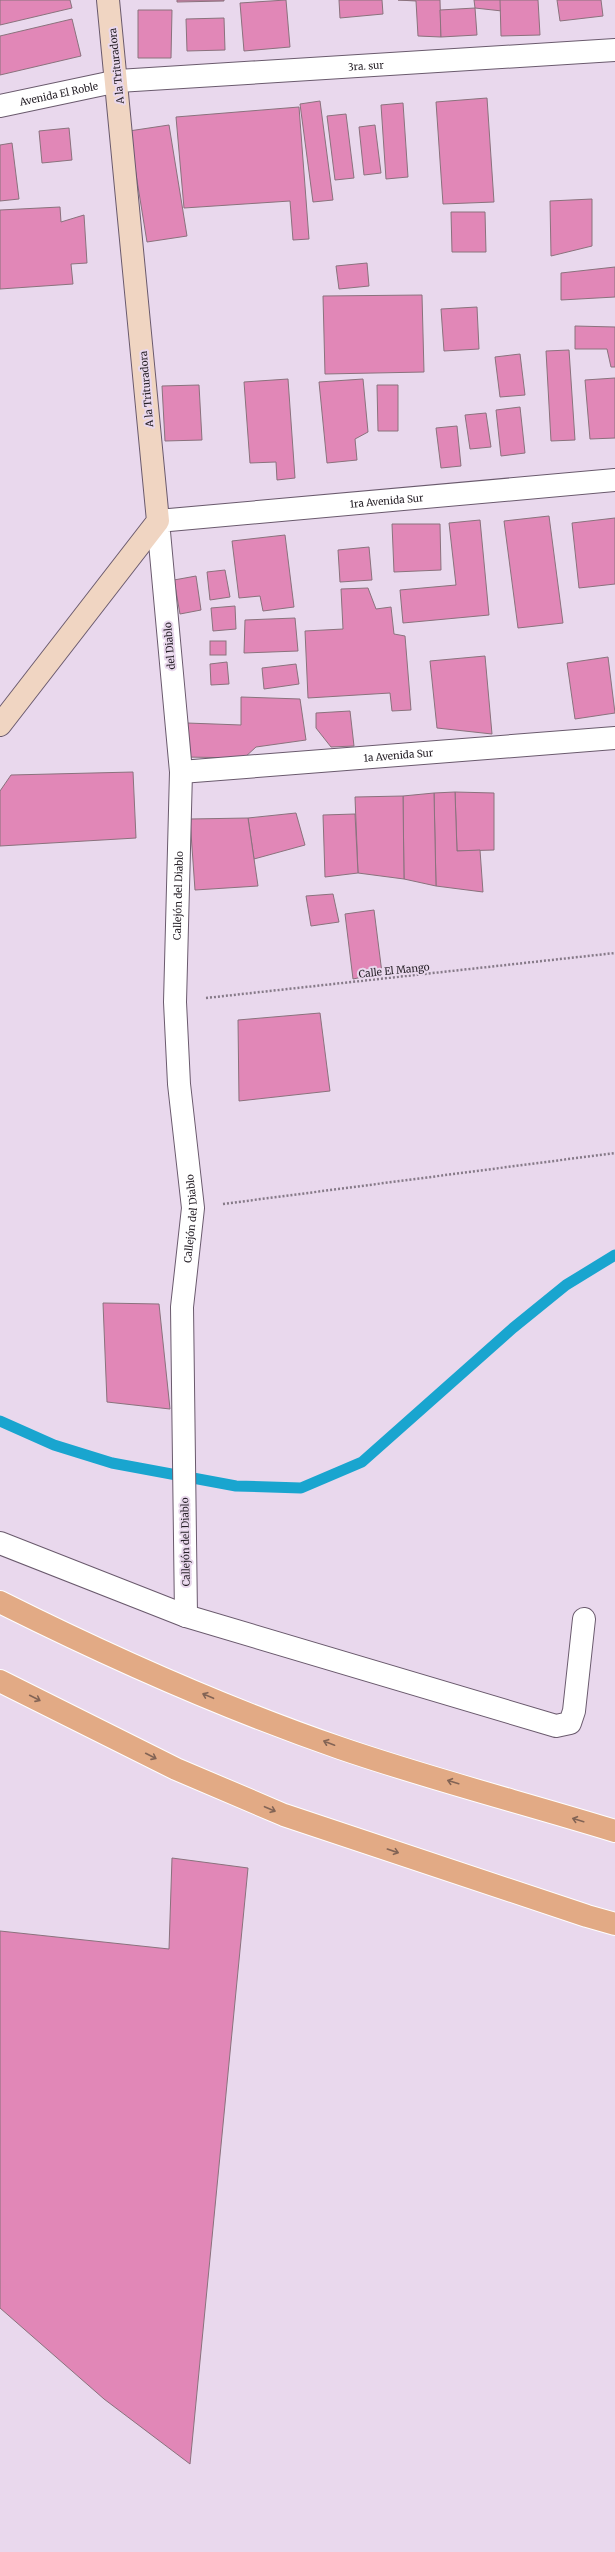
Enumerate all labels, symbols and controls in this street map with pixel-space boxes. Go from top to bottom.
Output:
street label: A la Trituradora [106,27,127,106]
street label: 3ra. sur [348,58,385,74]
street label: Avenida El Roble [17,79,99,109]
street label: A la Trituradora [137,350,156,429]
street label: 1ra Avenida Sur [349,491,424,511]
street label: del Diablo [161,622,178,670]
street label: 1a Avenida Sur [363,746,434,765]
street label: Callejón del Diablo [171,851,186,940]
street label: Calle El Mango [358,960,430,981]
street label: Callejón del Diablo [181,1173,200,1264]
street label: Callejón del Diablo [178,1497,193,1587]
one-way arrow [203,1692,215,1699]
one-way arrow [29,1695,41,1702]
one-way arrow [324,1739,336,1747]
one-way arrow [145,1753,157,1761]
one-way arrow [447,1778,460,1785]
one-way arrow [264,1806,276,1813]
one-way arrow [571,1816,584,1823]
one-way arrow [387,1848,399,1856]

